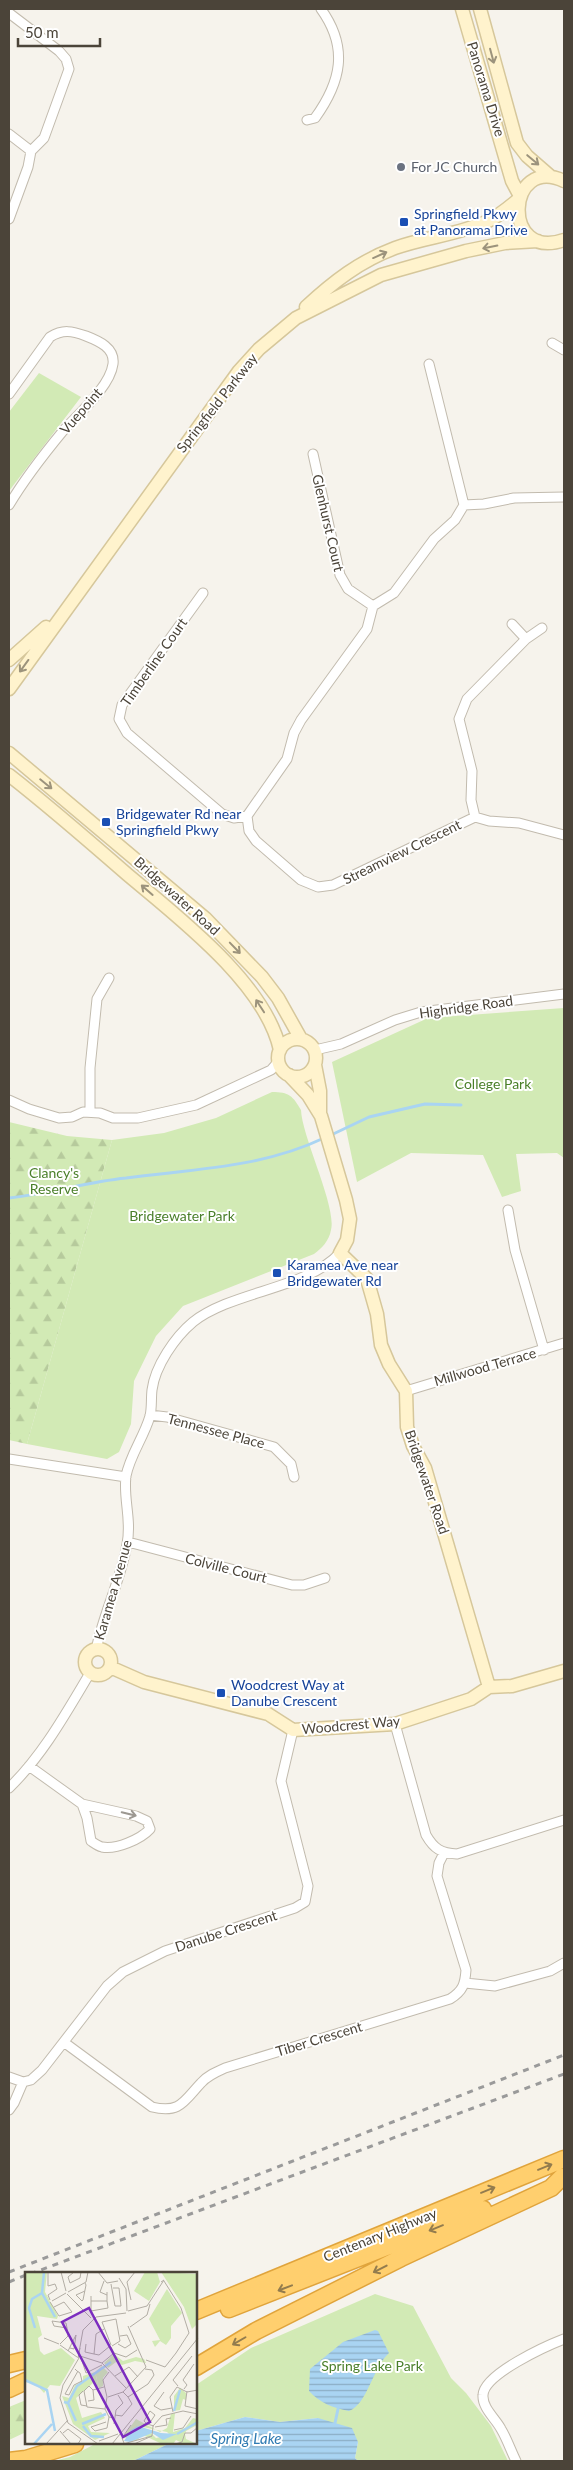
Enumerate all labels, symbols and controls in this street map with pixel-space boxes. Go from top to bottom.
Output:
scale bar [18,15,100,47]
text: 50 m [25,23,59,41]
street label: Panorama Drive [464,39,509,138]
one-way arrow [488,47,497,63]
one-way arrow [526,155,539,166]
place label: For JC Church [411,158,497,175]
marker: For JC Church [395,161,407,173]
place label: Springfield Pkwy at Panorama Drive [414,205,528,238]
marker: Springfield Pkwy at Panorama Drive [398,216,410,228]
one-way arrow [482,242,498,252]
one-way arrow [372,249,387,259]
street label: Springfield Parkway [173,349,261,456]
street label: Vuepoint [56,384,105,437]
street label: Glenhurst Court [309,473,348,573]
street label: Timberline Court [117,614,190,709]
one-way arrow [19,659,29,673]
one-way arrow [40,778,53,789]
place label: Bridgewater Rd near Springfield Pkwy [116,805,241,838]
marker: Bridgewater Rd near Springfield Pkwy [100,816,112,828]
street label: Streamview Crescent [340,816,464,888]
street label: Bridgewater Road [131,853,224,939]
one-way arrow [140,885,153,896]
one-way arrow [228,942,240,954]
street label: Highridge Road [418,992,514,1022]
one-way arrow [254,999,265,1013]
park label: College Park [455,1075,532,1092]
park label: Clancy's Reserve [29,1164,79,1197]
park label: Bridgewater Park [129,1207,236,1224]
place label: Karamea Ave near Bridgewater Rd [287,1256,398,1289]
marker: Karamea Ave near Bridgewater Rd [271,1267,283,1279]
street label: Millwood Terrace [432,1344,538,1389]
street label: Tennessee Place [166,1409,267,1452]
street label: Bridgewater Road [402,1427,453,1536]
street label: Karamea Avenue [90,1538,135,1642]
street label: Colville Court [183,1549,269,1586]
place label: Woodcrest Way at Danube Crescent [231,1676,345,1709]
marker: Woodcrest Way at Danube Crescent [215,1687,227,1699]
street label: Woodcrest Way [301,1712,402,1737]
one-way arrow [121,1810,137,1820]
street label: Danube Crescent [173,1906,279,1955]
street label: Tiber Crescent [274,2017,364,2060]
one-way arrow [537,2162,552,2171]
one-way arrow [480,2185,495,2195]
street label: Centenary Highway [321,2204,440,2265]
one-way arrow [429,2224,444,2233]
one-way arrow [373,2264,388,2274]
inset map [25,2272,198,2445]
one-way arrow [277,2284,292,2293]
one-way arrow [232,2336,246,2346]
park label: Spring Lake Park [321,2357,424,2374]
water label: Spring Lake [210,2429,282,2447]

